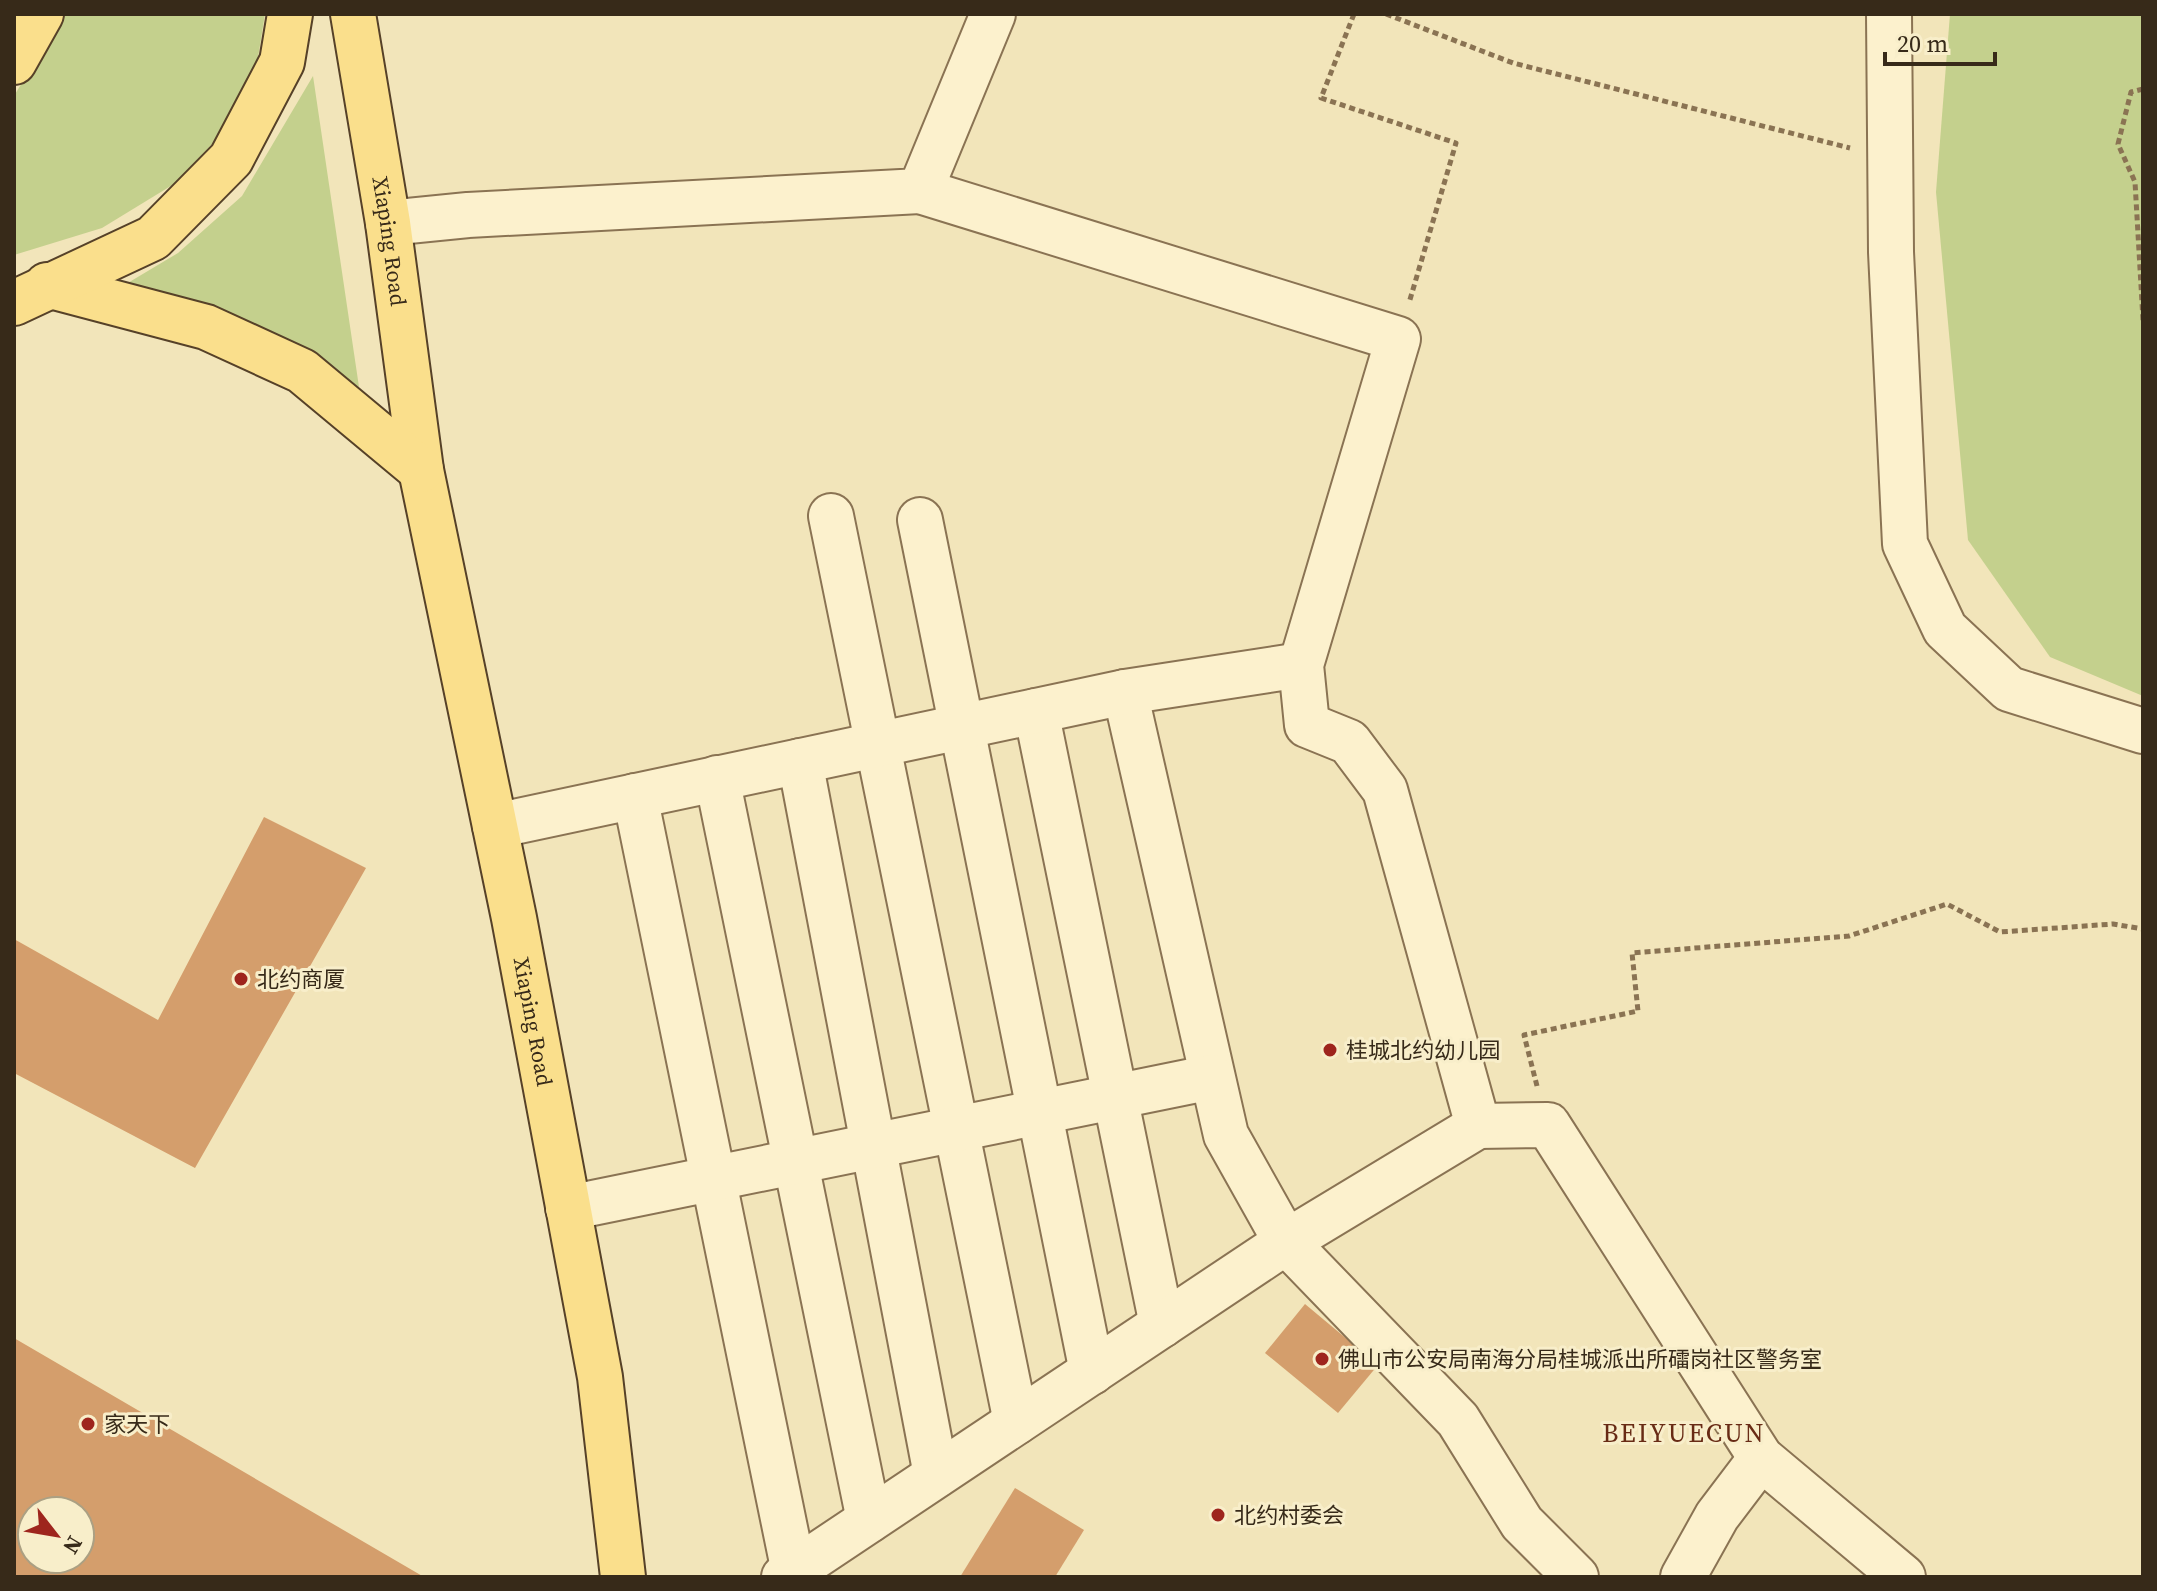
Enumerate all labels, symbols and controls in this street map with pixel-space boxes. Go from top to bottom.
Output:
scale bar [1885,16,1995,66]
text: 20 m [1897,27,1948,60]
street label: Xiaping Road [365,174,414,308]
street label: Xiaping Road [507,955,560,1089]
place label: 北约商厦 [257,964,345,994]
marker: 北约商厦 [232,970,250,988]
place label: 桂城北约幼儿园 [1346,1035,1500,1065]
marker: 桂城北约幼儿园 [1321,1041,1339,1059]
place label: 佛山市公安局南海分局桂城派出所礌岗社区警务室 [1338,1344,1822,1374]
marker: 佛山市公安局南海分局桂城派出所礌岗社区警务室 [1313,1350,1331,1368]
place label: 家天下 [104,1409,170,1439]
marker: 家天下 [79,1415,97,1433]
district label: BEIYUECUN [1602,1415,1766,1451]
north arrow [16,1495,96,1575]
place label: 北约村委会 [1234,1500,1344,1530]
marker: 北约村委会 [1209,1506,1227,1524]
text: N [56,1531,90,1560]

